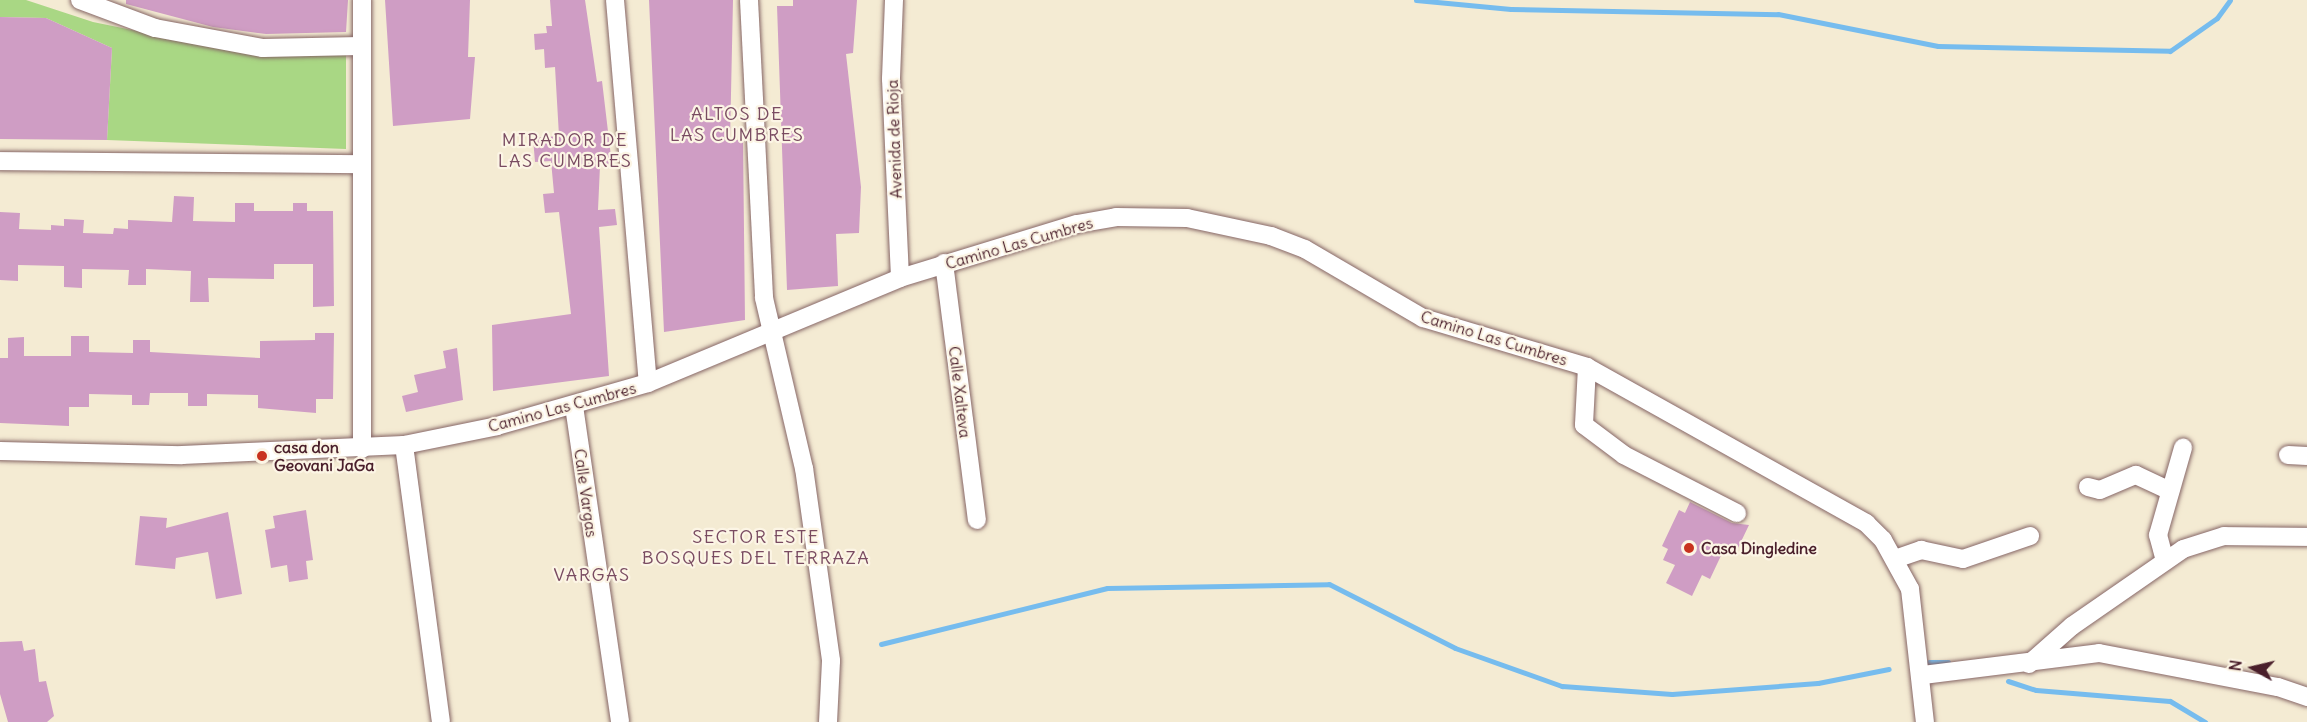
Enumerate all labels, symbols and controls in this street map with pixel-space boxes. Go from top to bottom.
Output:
street label: Avenida de Rioja [882,79,906,199]
district label: ALTOS DE LAS CUMBRES [670,104,804,146]
district label: MIRADOR DE LAS CUMBRES [498,130,632,172]
street label: Camino Las Cumbres [943,213,1095,273]
street label: Camino Las Cumbres [1418,307,1570,369]
street label: Calle Xalteva [945,345,975,439]
street label: Camino Las Cumbres [486,378,638,436]
place label: casa don Geovani JaGa [274,437,374,475]
street label: Calle Vargas [570,447,602,539]
marker: casa don Geovani JaGa [255,449,269,463]
district label: SECTOR ESTE BOSQUES DEL TERRAZA [642,527,870,570]
place label: Casa Dingledine [1701,538,1817,558]
marker: Casa Dingledine [1682,541,1696,555]
district label: VARGAS [553,564,631,586]
north arrow [2223,638,2283,698]
text: N [2225,659,2246,672]

